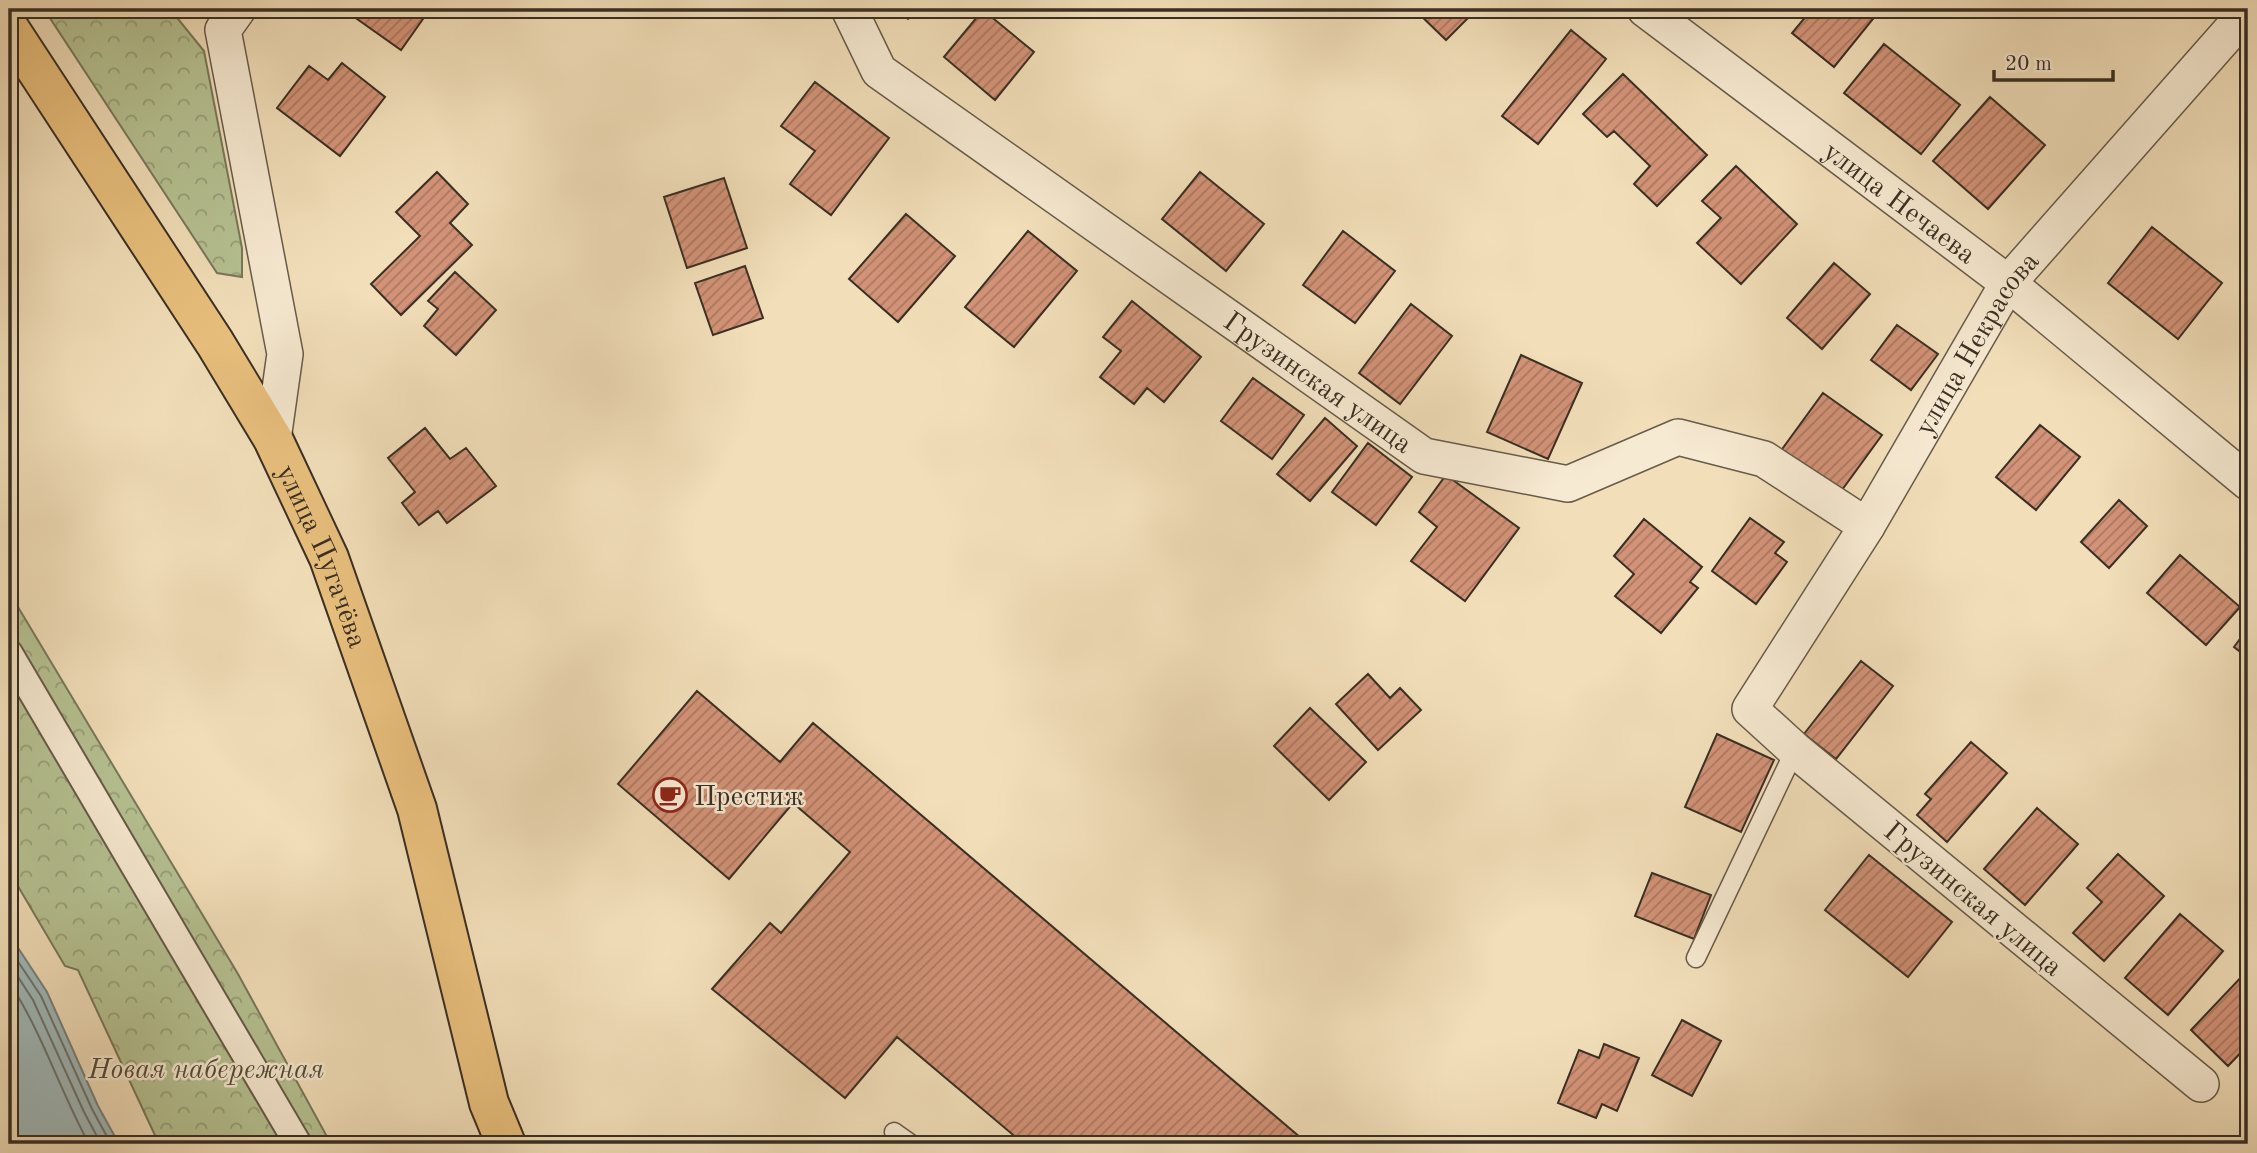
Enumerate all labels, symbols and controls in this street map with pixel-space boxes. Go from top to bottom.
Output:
scale bar [1994,38,2114,82]
text: 20 m [2005,54,2052,75]
street label: улица Нечаева [1817,138,1980,270]
street label: улица Некрасова [1912,248,2046,441]
street label: Грузинская улица [1217,308,1416,460]
street label: улица Пугачёва [270,461,370,652]
cafe icon: Престиж [651,776,689,814]
place label: Престиж [694,784,804,812]
street label: Грузинская улица [1877,818,2067,983]
park label: Новая набережная [87,1057,324,1085]

